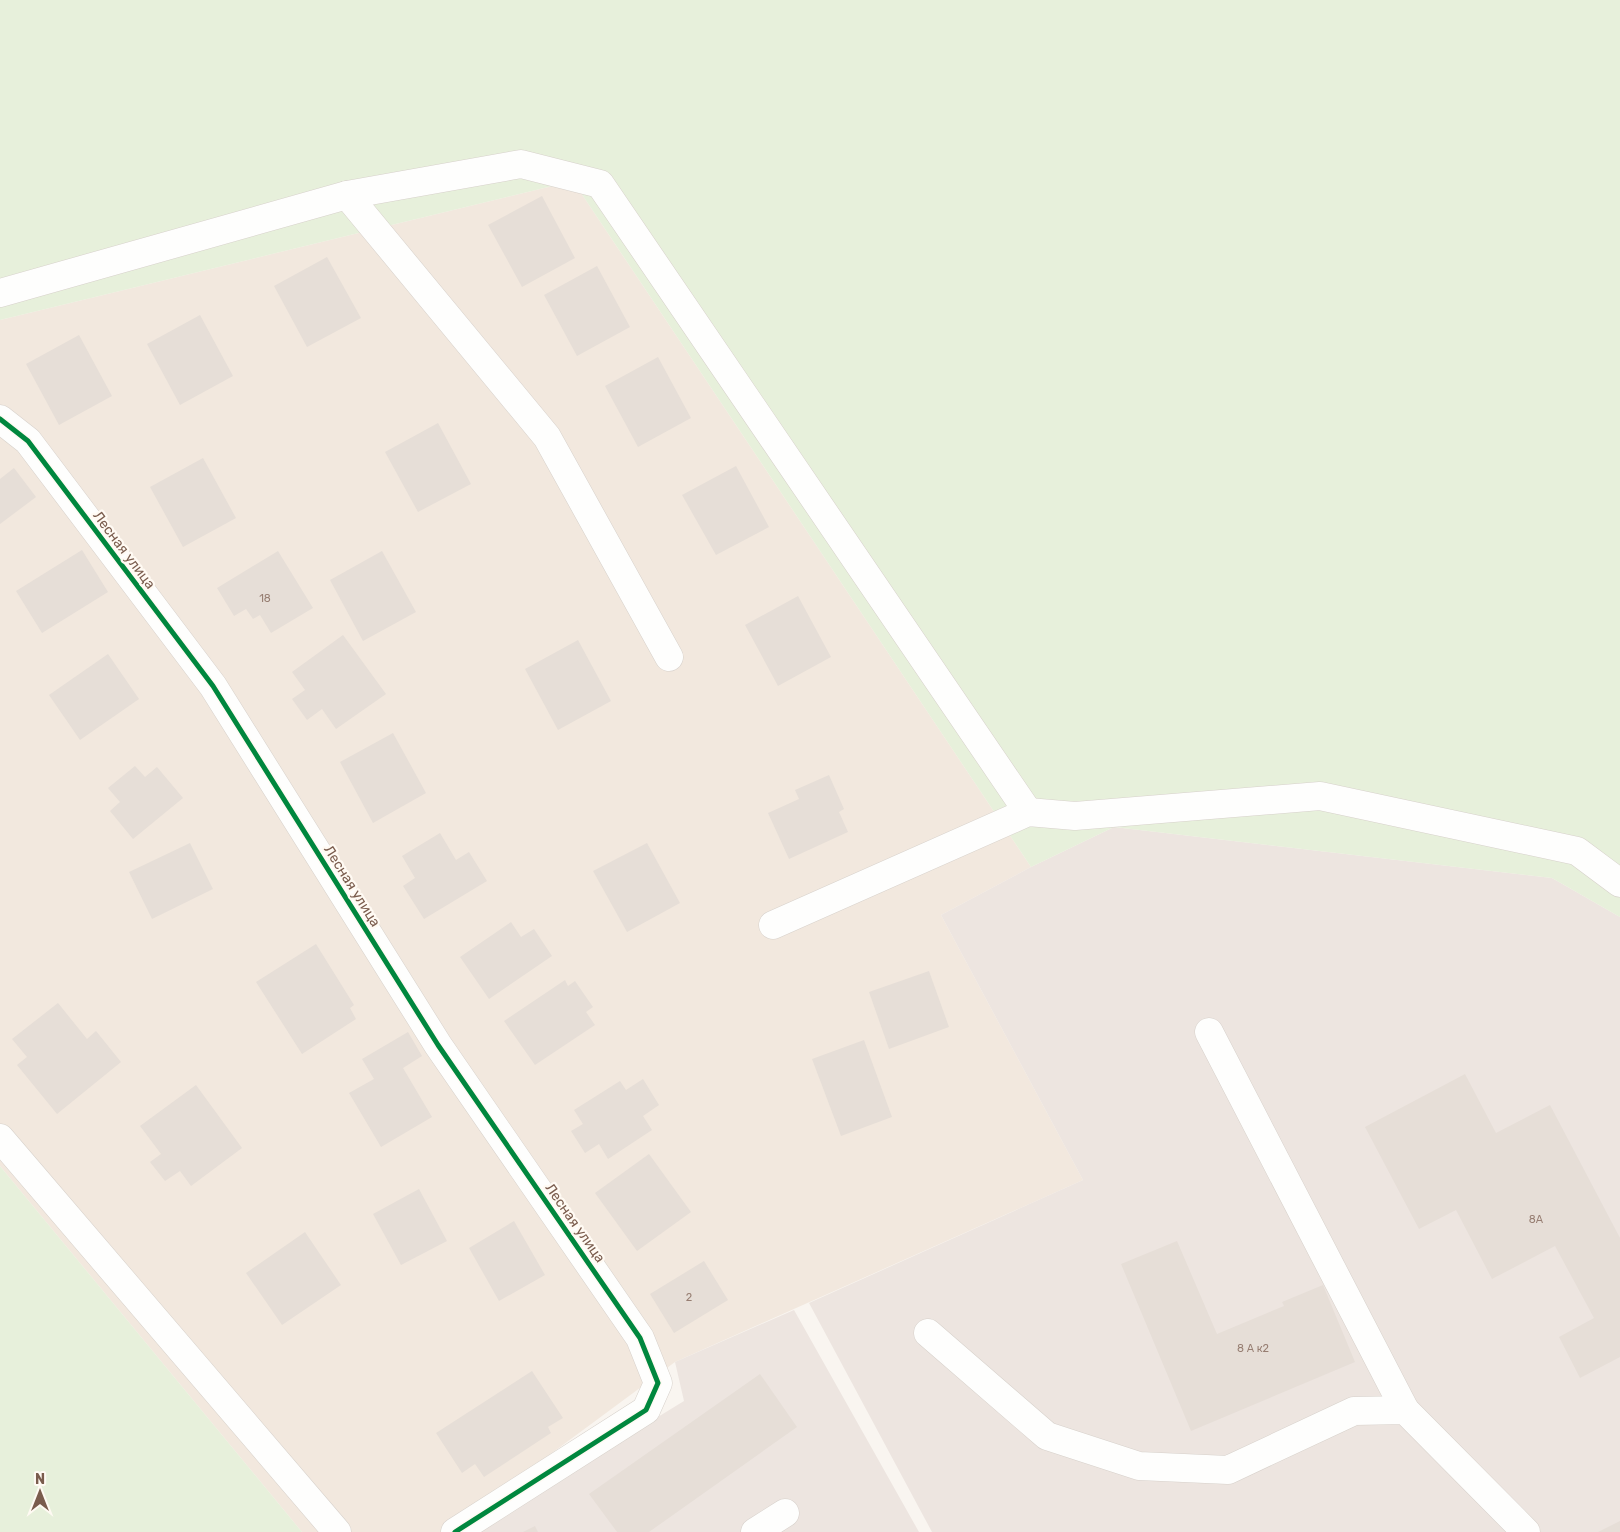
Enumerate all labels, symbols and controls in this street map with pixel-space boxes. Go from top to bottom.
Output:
street label: Лесная улица [89,508,159,592]
house number: 18 [259,592,271,605]
street label: Лесная улица [320,842,384,930]
street label: Лесная улица [541,1180,609,1266]
house number: 8А [1529,1213,1544,1226]
house number: 2 [686,1291,692,1304]
house number: 8 А к2 [1237,1342,1269,1355]
north arrow [15,1467,65,1517]
text: N [35,1471,45,1488]

